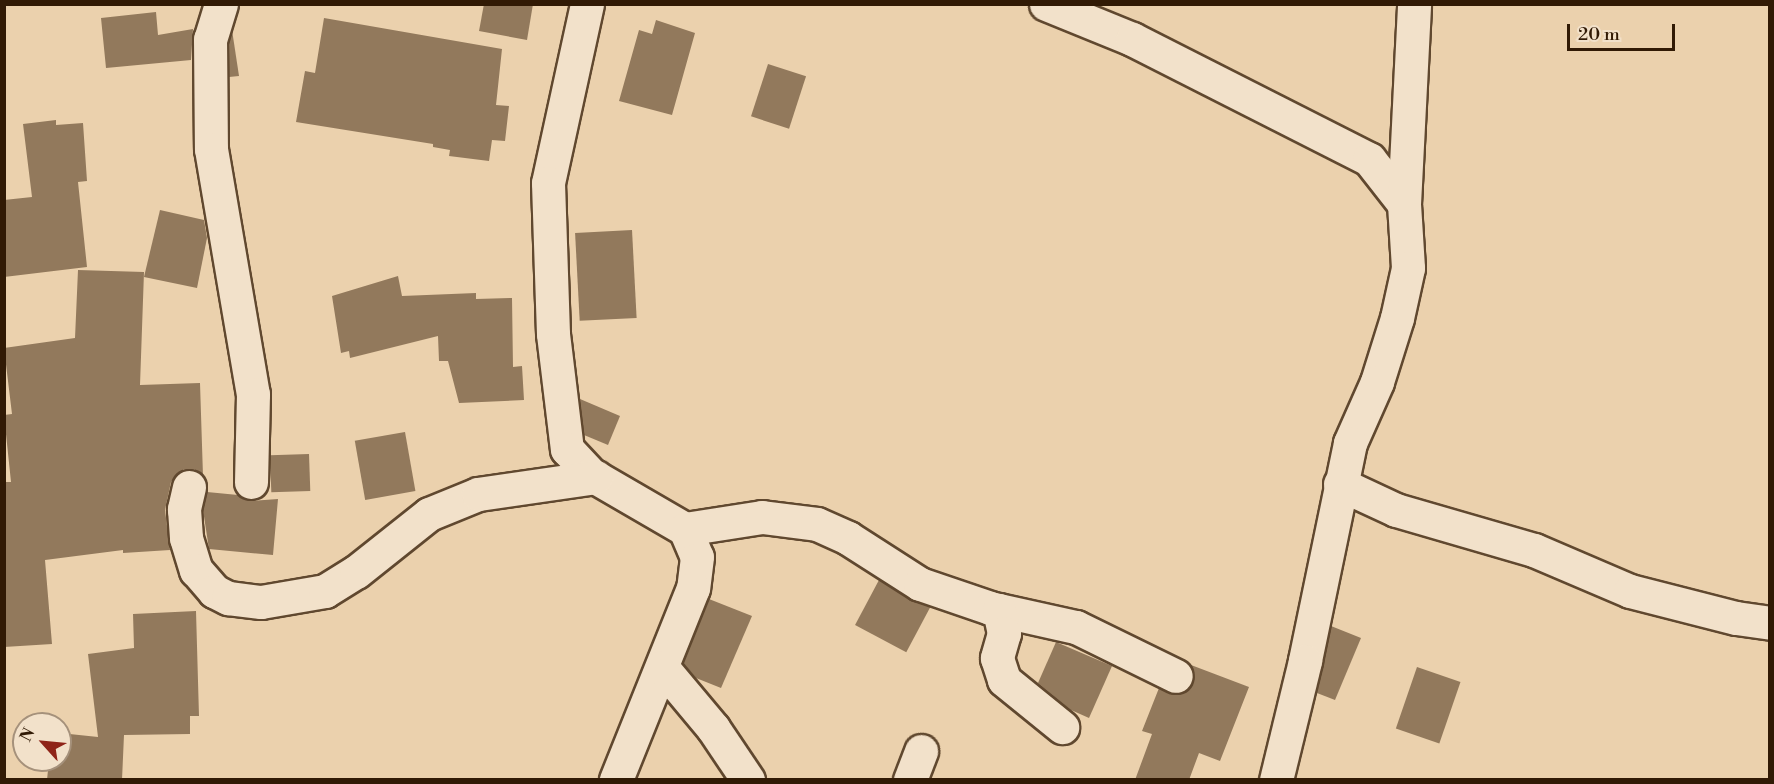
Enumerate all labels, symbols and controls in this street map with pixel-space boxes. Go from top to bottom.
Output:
scale bar [1570,12,1678,50]
text: 20 m [1578,23,1620,46]
north arrow [12,712,72,772]
text: N [16,725,40,745]

